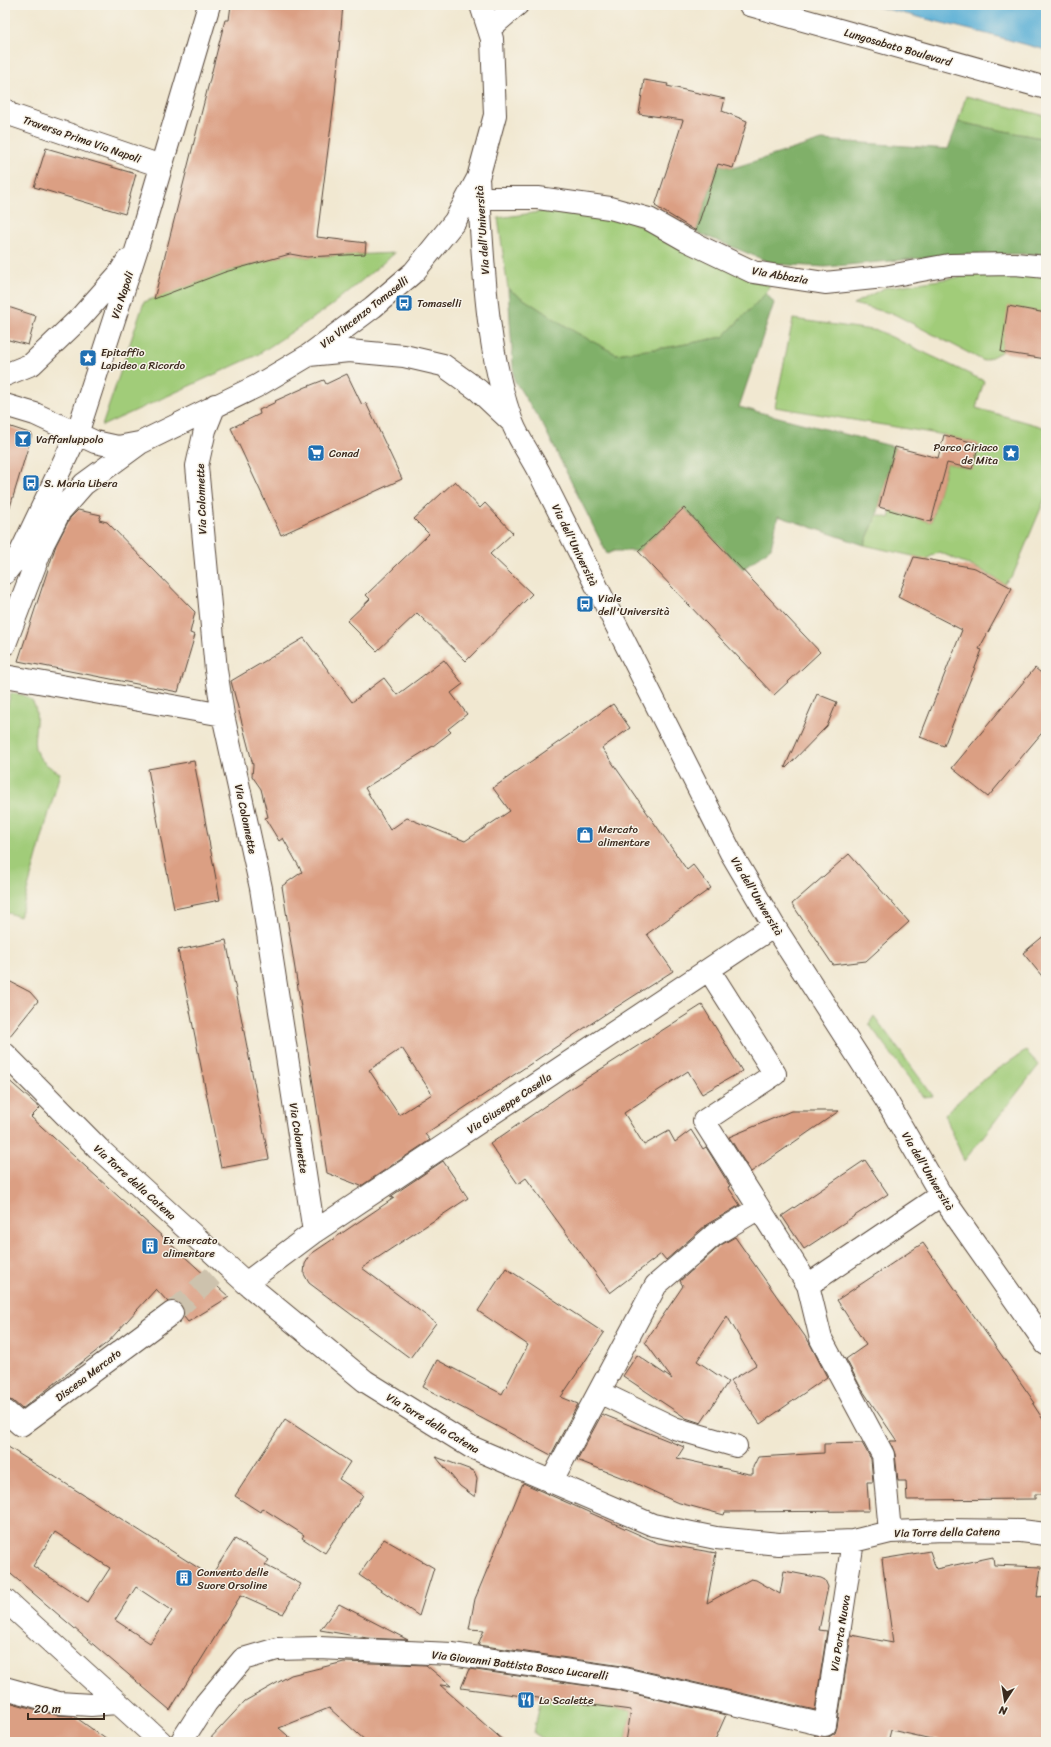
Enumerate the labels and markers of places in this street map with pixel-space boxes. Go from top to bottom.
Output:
bus stop icon: Tomaselli [394,293,414,313]
place label: Tomaselli [417,294,462,313]
place label: Epitaffio Lapideo a Ricordo [101,343,185,375]
place icon: Epitaffio Lapideo a Ricordo [78,348,98,368]
bar icon: Vaffanluppolo [13,429,33,449]
place label: Vaffanluppolo [36,430,104,449]
place label: Parco Ciriaco de Mita [933,438,999,470]
supermarket icon: Conad [306,443,326,463]
place icon: Parco Ciriaco de Mita [1001,443,1021,463]
place label: Conad [329,444,360,463]
bus stop icon: S. Maria Libera [21,473,41,493]
place label: S. Maria Libera [44,474,118,493]
place label: Viale dell'Università [598,589,670,621]
bus stop icon: Viale dell'Università [575,594,595,614]
place label: Mercato alimentare [598,820,650,852]
shop icon: Mercato alimentare [575,825,595,845]
place label: Ex mercato alimentare [163,1231,218,1263]
building icon: Ex mercato alimentare [140,1236,160,1256]
place label: Convento delle Suore Orsoline [197,1563,269,1595]
building icon: Convento delle Suore Orsoline [174,1568,194,1588]
restaurant icon: La Scalette [516,1690,536,1710]
place label: La Scalette [539,1691,594,1710]

